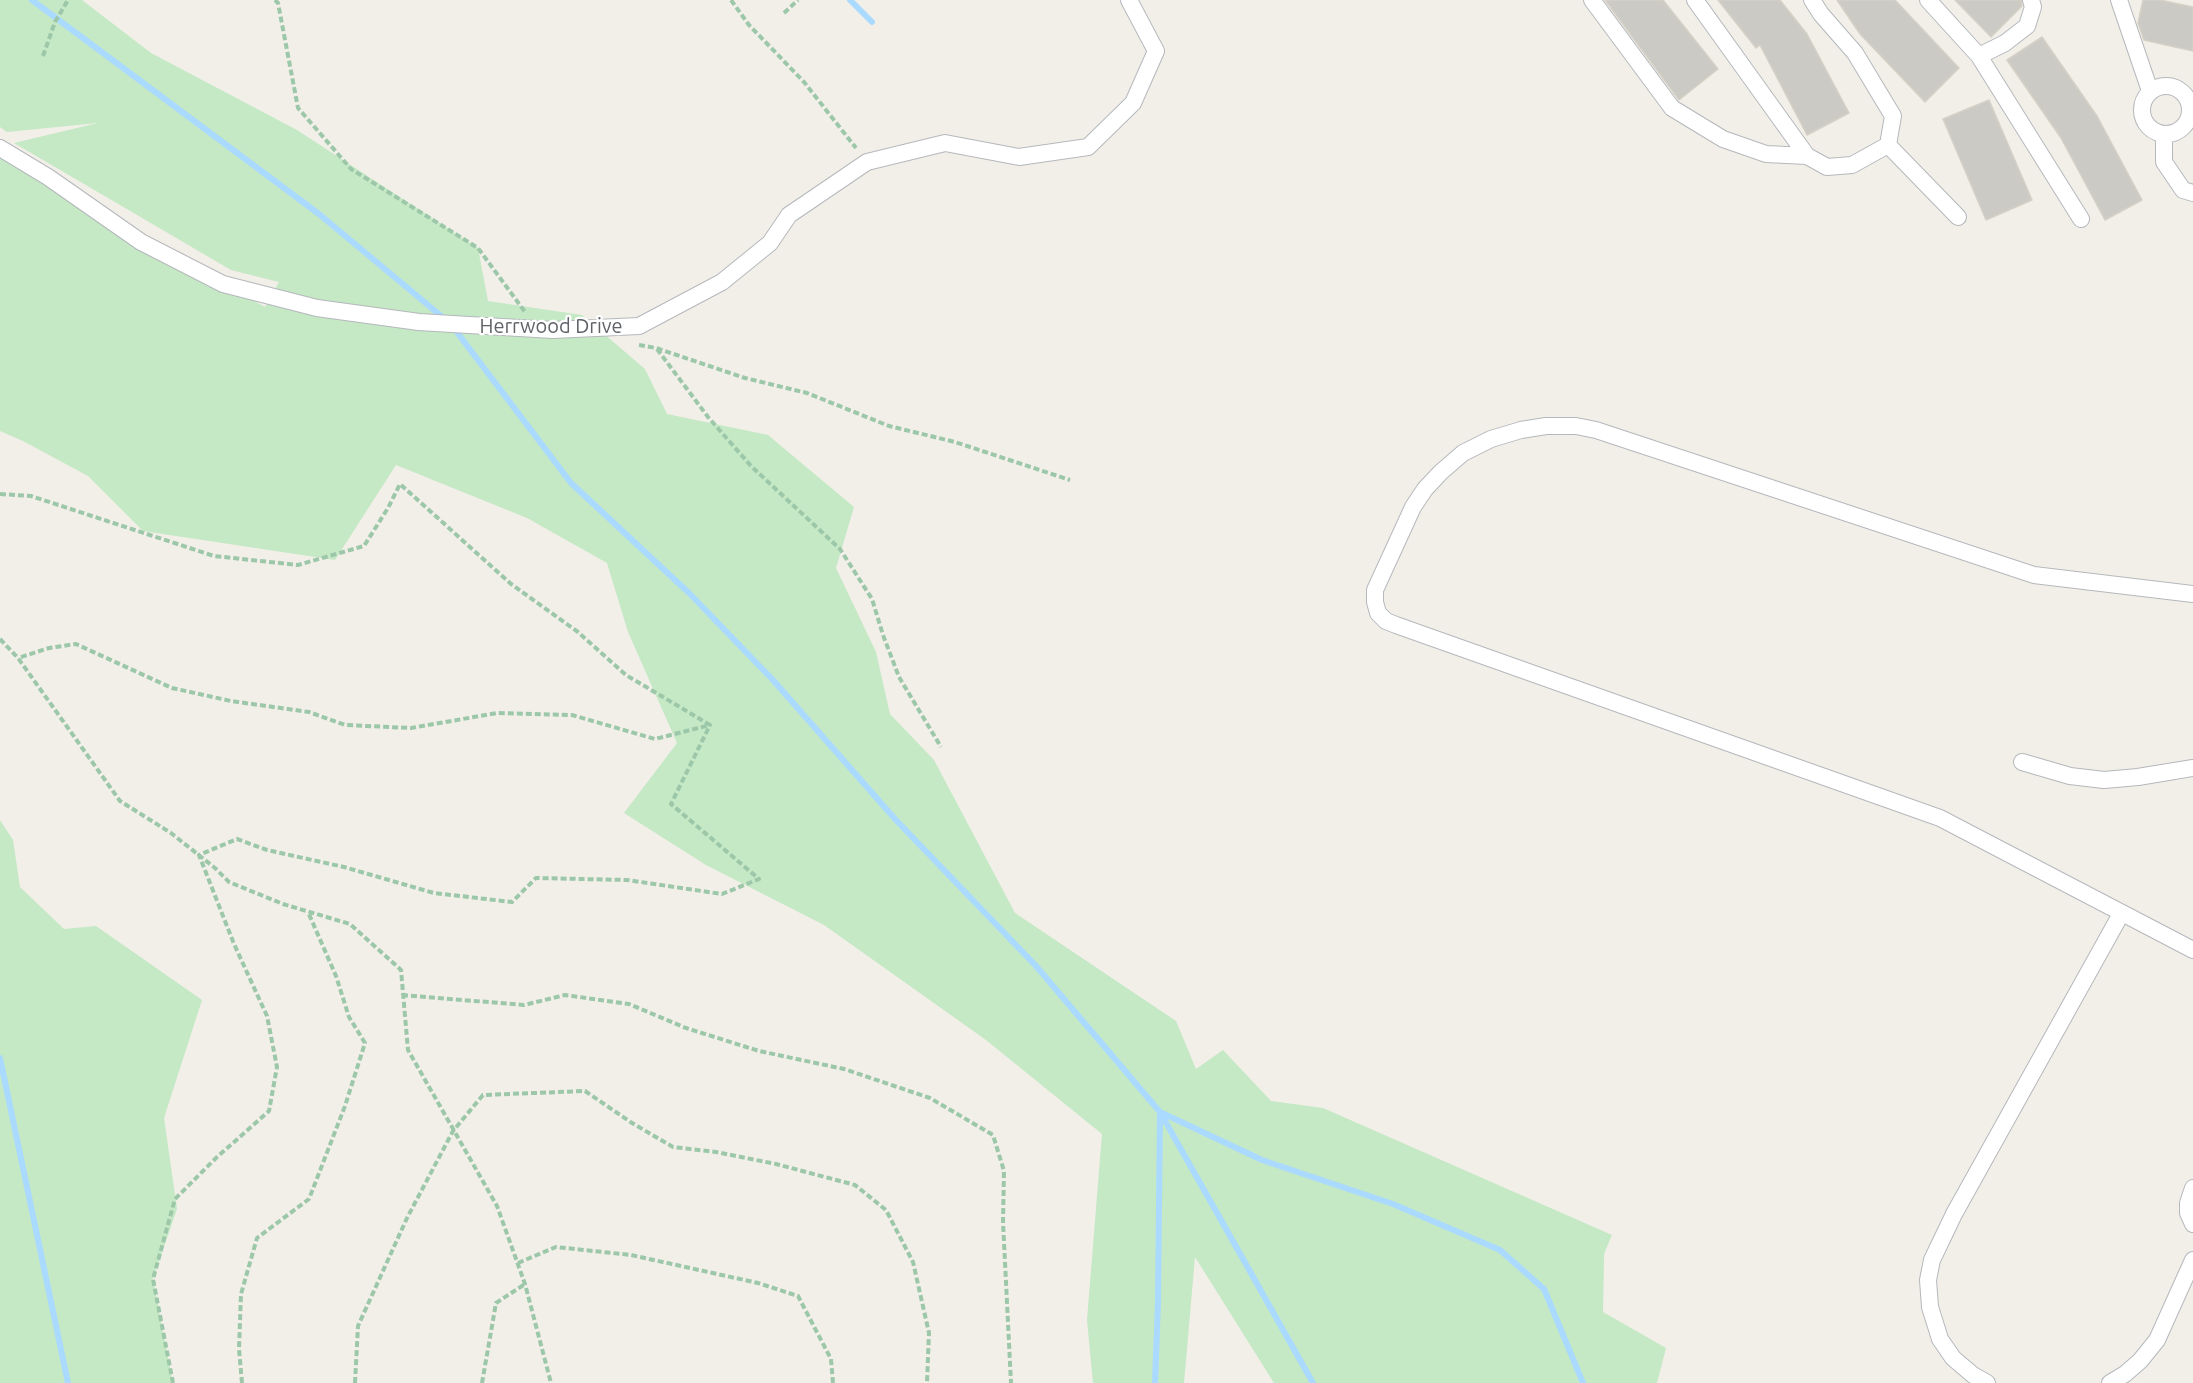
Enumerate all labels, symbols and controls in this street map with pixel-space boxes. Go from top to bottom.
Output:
street label: Herrwood Drive [480,314,622,338]

